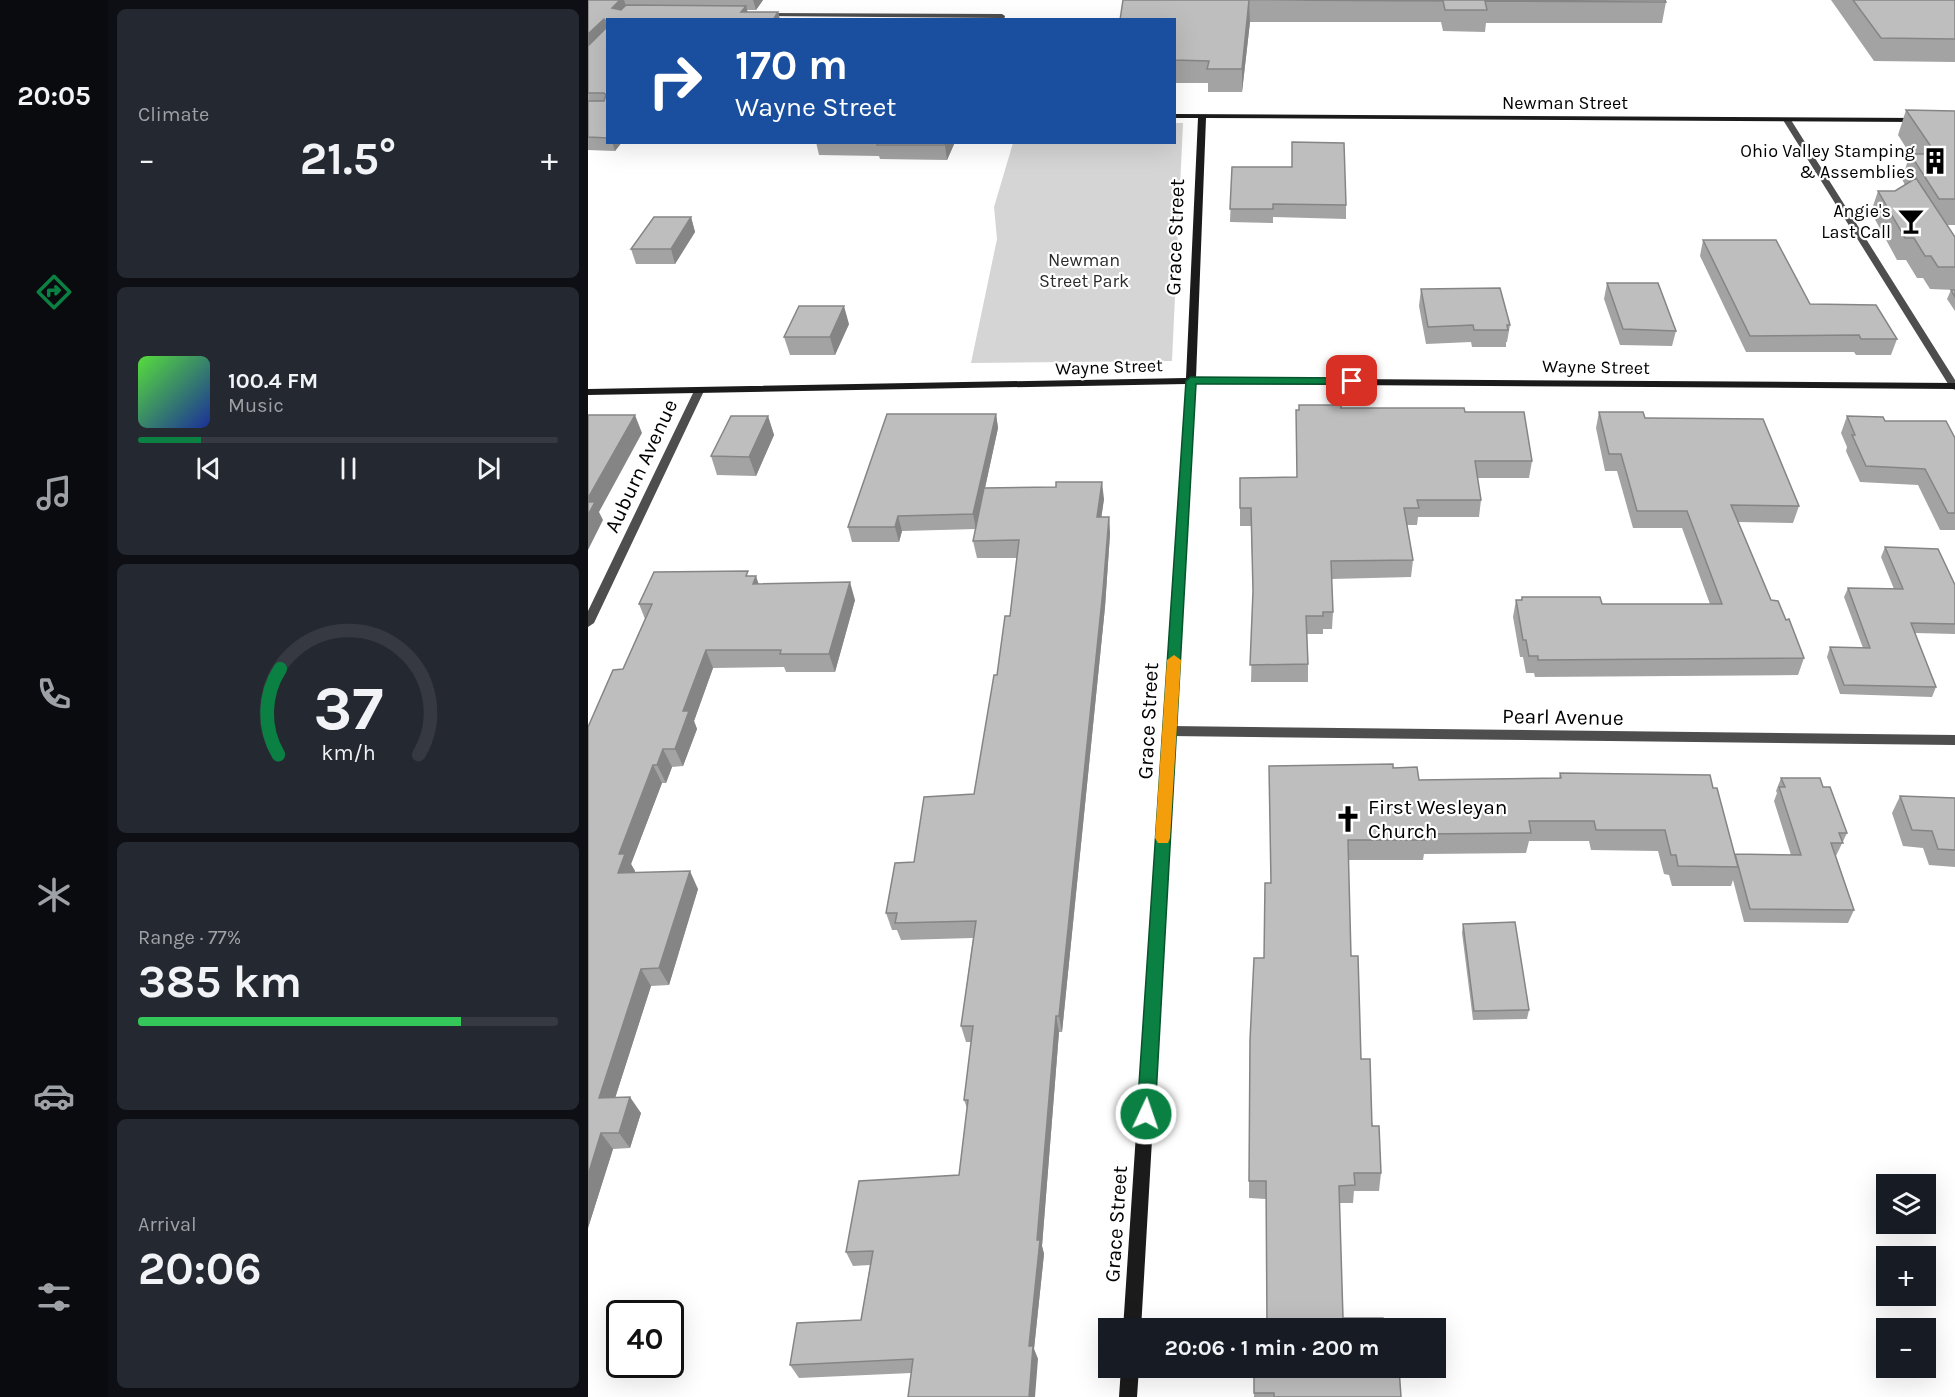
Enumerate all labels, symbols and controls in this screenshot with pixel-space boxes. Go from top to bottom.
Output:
text: 170 m [735,40,848,90]
icon: right [636,42,714,120]
text: 20:05 [17,80,91,112]
text: Wayne Street [735,91,896,123]
street label: Newman Street [1502,92,1628,114]
text: Climate [138,103,209,126]
text: 21.5° [300,133,396,185]
text: − [138,140,155,178]
text: + [541,140,558,178]
place label: Ohio Valley Stamping & Assemblies [1740,140,1915,183]
building icon: Ohio Valley Stamping & Assemblies [1920,146,1950,176]
street label: Grace Street [1161,178,1189,296]
place label: Angie's Last Call [1821,200,1891,243]
bar icon: Angie's Last Call [1896,206,1926,236]
park label: Newman Street Park [1039,249,1129,292]
icon: directions [33,271,75,313]
street label: Wayne Street [1055,354,1163,380]
pin [1326,355,1377,406]
street label: Wayne Street [1542,355,1650,379]
icon: arrive [1335,364,1368,397]
text: 100.4 FM [228,368,318,394]
text: Music [228,394,284,417]
street label: Auburn Avenue [600,396,682,536]
icon: previous [192,452,225,485]
icon: pause [332,452,365,485]
icon: next [472,452,505,485]
icon: music [33,472,75,514]
street label: Grace Street [1133,662,1163,780]
icon: phone [33,673,75,715]
text: 37 [313,673,383,746]
street label: Pearl Avenue [1502,704,1624,730]
text: km/h [321,741,375,766]
place label: First Wesleyan Church [1368,795,1507,843]
church icon: First Wesleyan Church [1333,804,1363,834]
icon: climate [33,874,75,916]
text: Range · 77% [138,926,241,949]
text: 385 km [138,956,302,1008]
icon: car [33,1075,75,1117]
position arrow [1114,1082,1178,1146]
street label: Grace Street [1100,1165,1132,1283]
map controls [1876,1174,1936,1378]
button: layers [1876,1174,1936,1234]
text: Arrival [138,1213,197,1236]
text: 20:06 [138,1243,262,1295]
button: + [1876,1246,1936,1306]
icon: filters [33,1276,75,1318]
speed limit sign: 40 [606,1300,684,1378]
button: − [1876,1318,1936,1378]
text: 20:06 · 1 min · 200 m [1165,1335,1379,1361]

